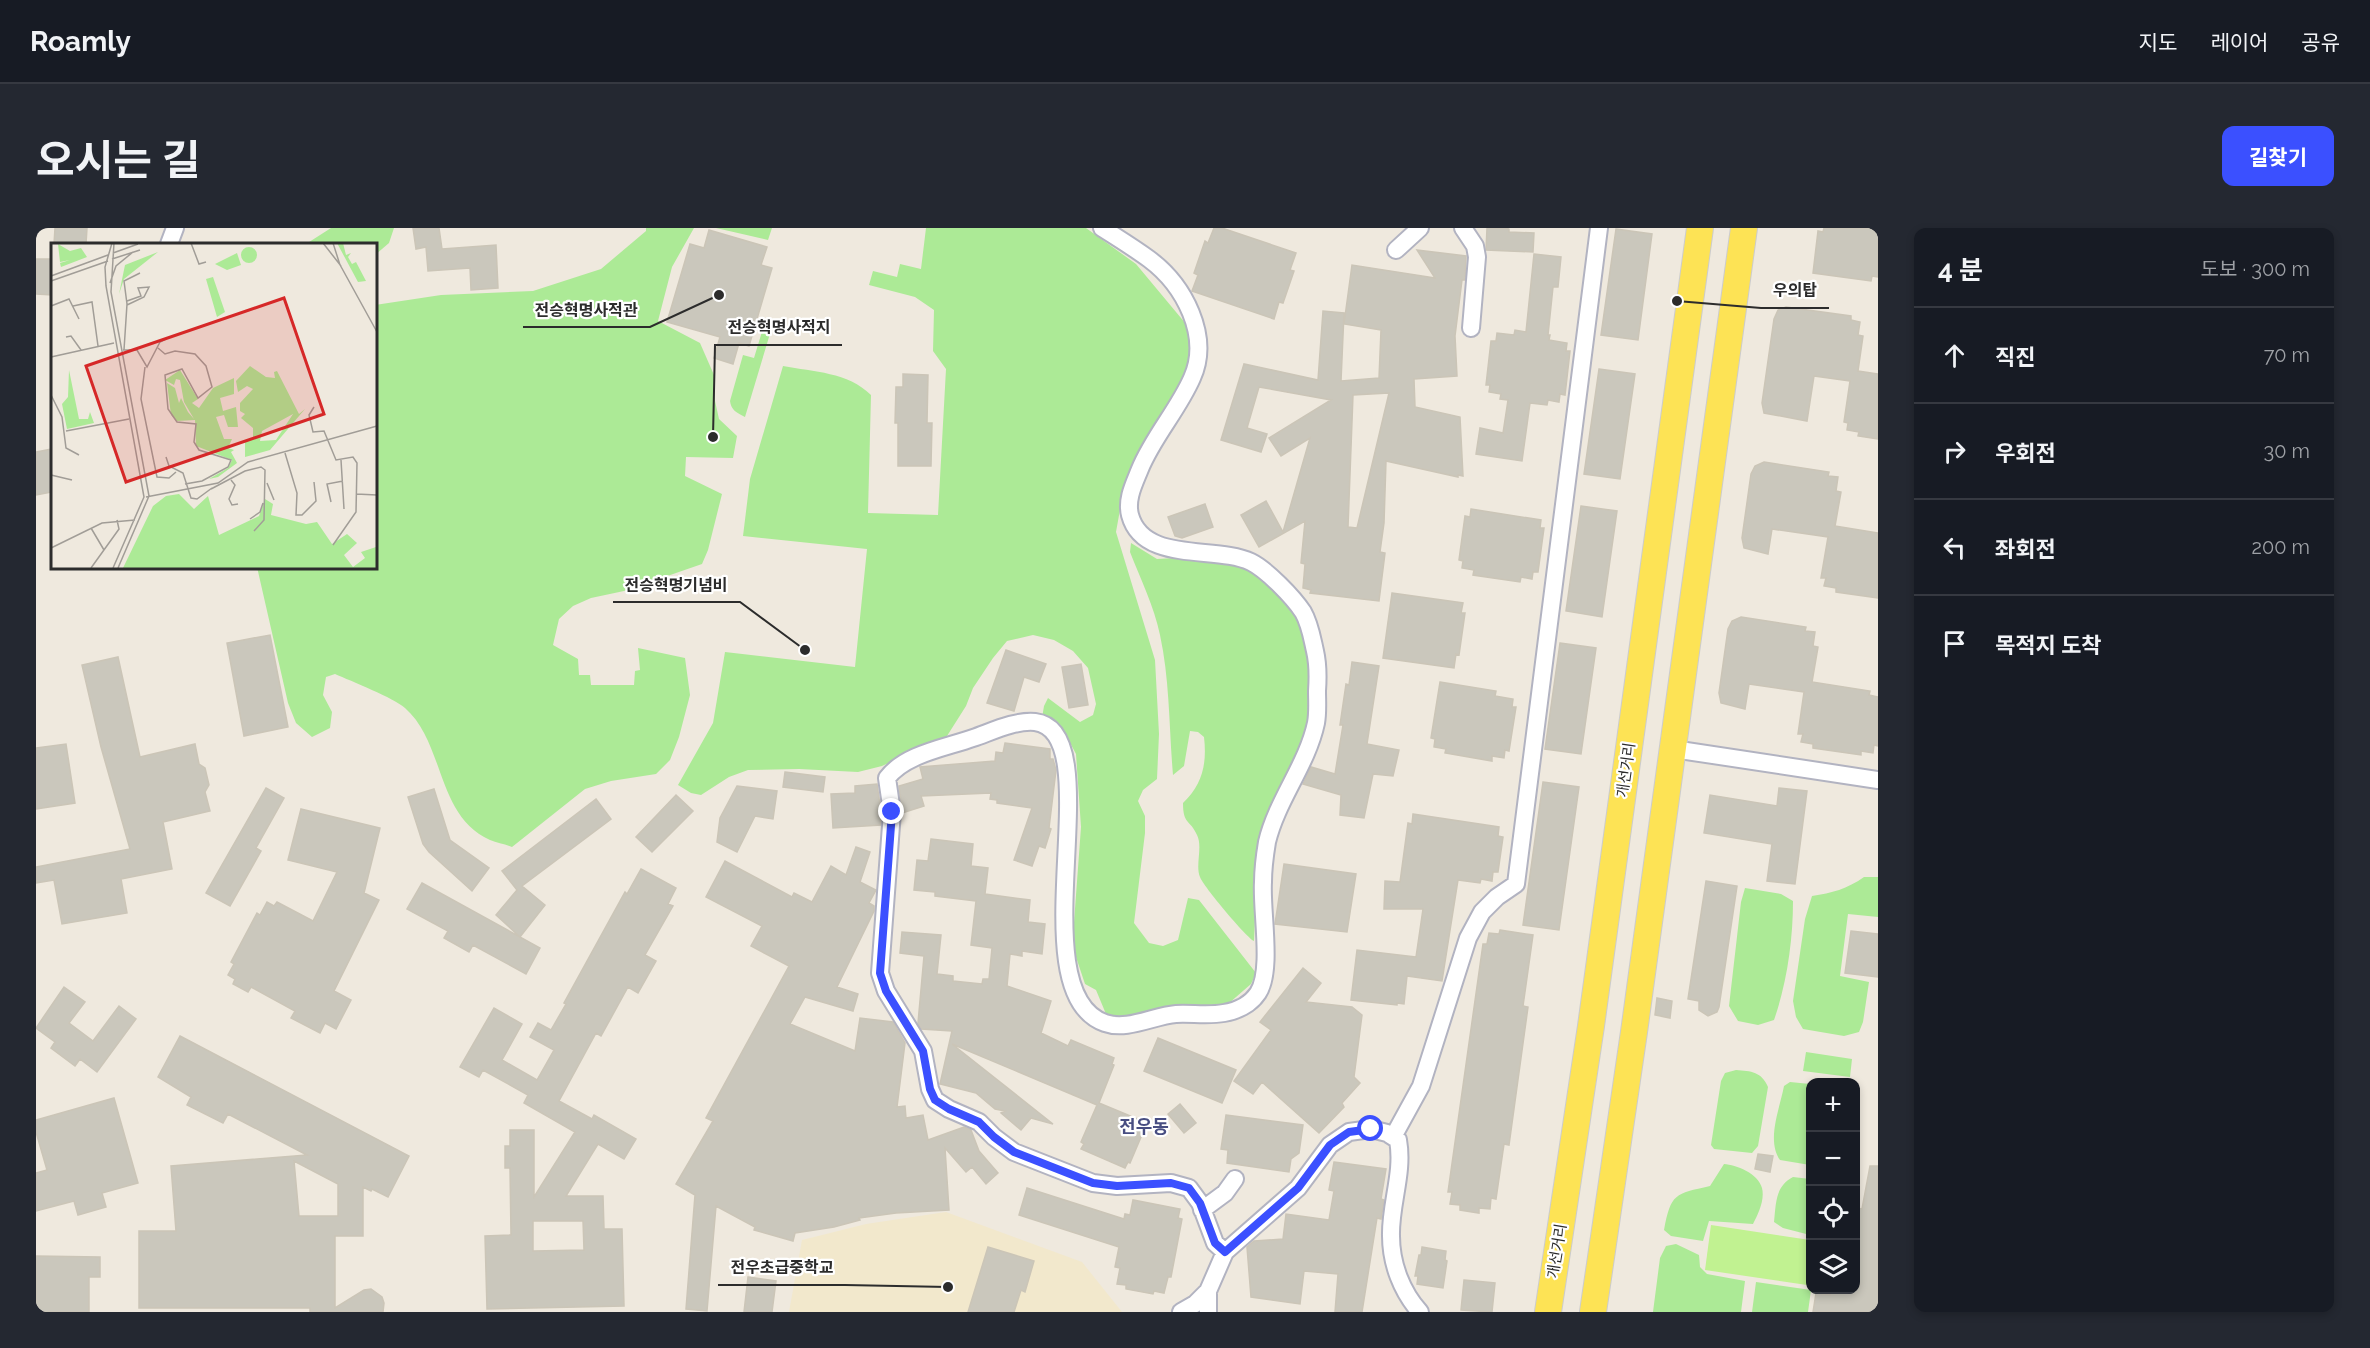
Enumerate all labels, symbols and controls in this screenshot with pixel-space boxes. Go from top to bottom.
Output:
text: Roamly [30,25,131,58]
text: 지도 [2139,30,2177,55]
text: 레이어 [2210,30,2268,55]
text: 공유 [2301,30,2340,55]
button: 길찾기 [2222,126,2334,186]
text: 오시는 길 [36,136,201,185]
inset map [51,243,376,568]
text: 4 분 [1938,255,1983,285]
text: 도보 · 300 m [2201,257,2310,281]
callout: 우의탑 [1761,274,1829,308]
text: 우의탑 [1773,281,1817,300]
callout: 전승혁명사적관 [523,293,650,327]
text: 전승혁명사적관 [534,301,638,320]
callout: 전승혁명사적지 [715,311,842,345]
text: 전승혁명사적지 [727,318,831,337]
icon: ahead [1938,339,1971,372]
text: 70 m [2264,343,2310,367]
text: 직진 [1995,344,2035,370]
icon: right [1938,435,1971,468]
text: 30 m [2264,439,2310,463]
text: 우회전 [1995,440,2056,466]
icon: left [1938,531,1971,564]
text: 200 m [2252,535,2310,559]
text: 좌회전 [1995,536,2056,562]
callout: 전승혁명기념비 [613,568,740,602]
text: 전승혁명기념비 [624,576,728,595]
icon: arrive [1938,627,1971,660]
text: 목적지 도착 [1995,632,2101,658]
street label: 개선거리 [1613,741,1639,799]
route end [878,798,904,824]
map controls [1806,1078,1860,1294]
button: + [1806,1078,1860,1132]
route start [1357,1115,1383,1141]
district label: 전우동 [1119,1116,1169,1137]
button: − [1806,1132,1860,1186]
button: locate [1806,1186,1860,1240]
street label: 개선거리 [1544,1222,1570,1280]
button: layers [1806,1240,1860,1294]
callout: 전우초급중학교 [718,1251,845,1285]
text: 전우초급중학교 [730,1258,834,1277]

